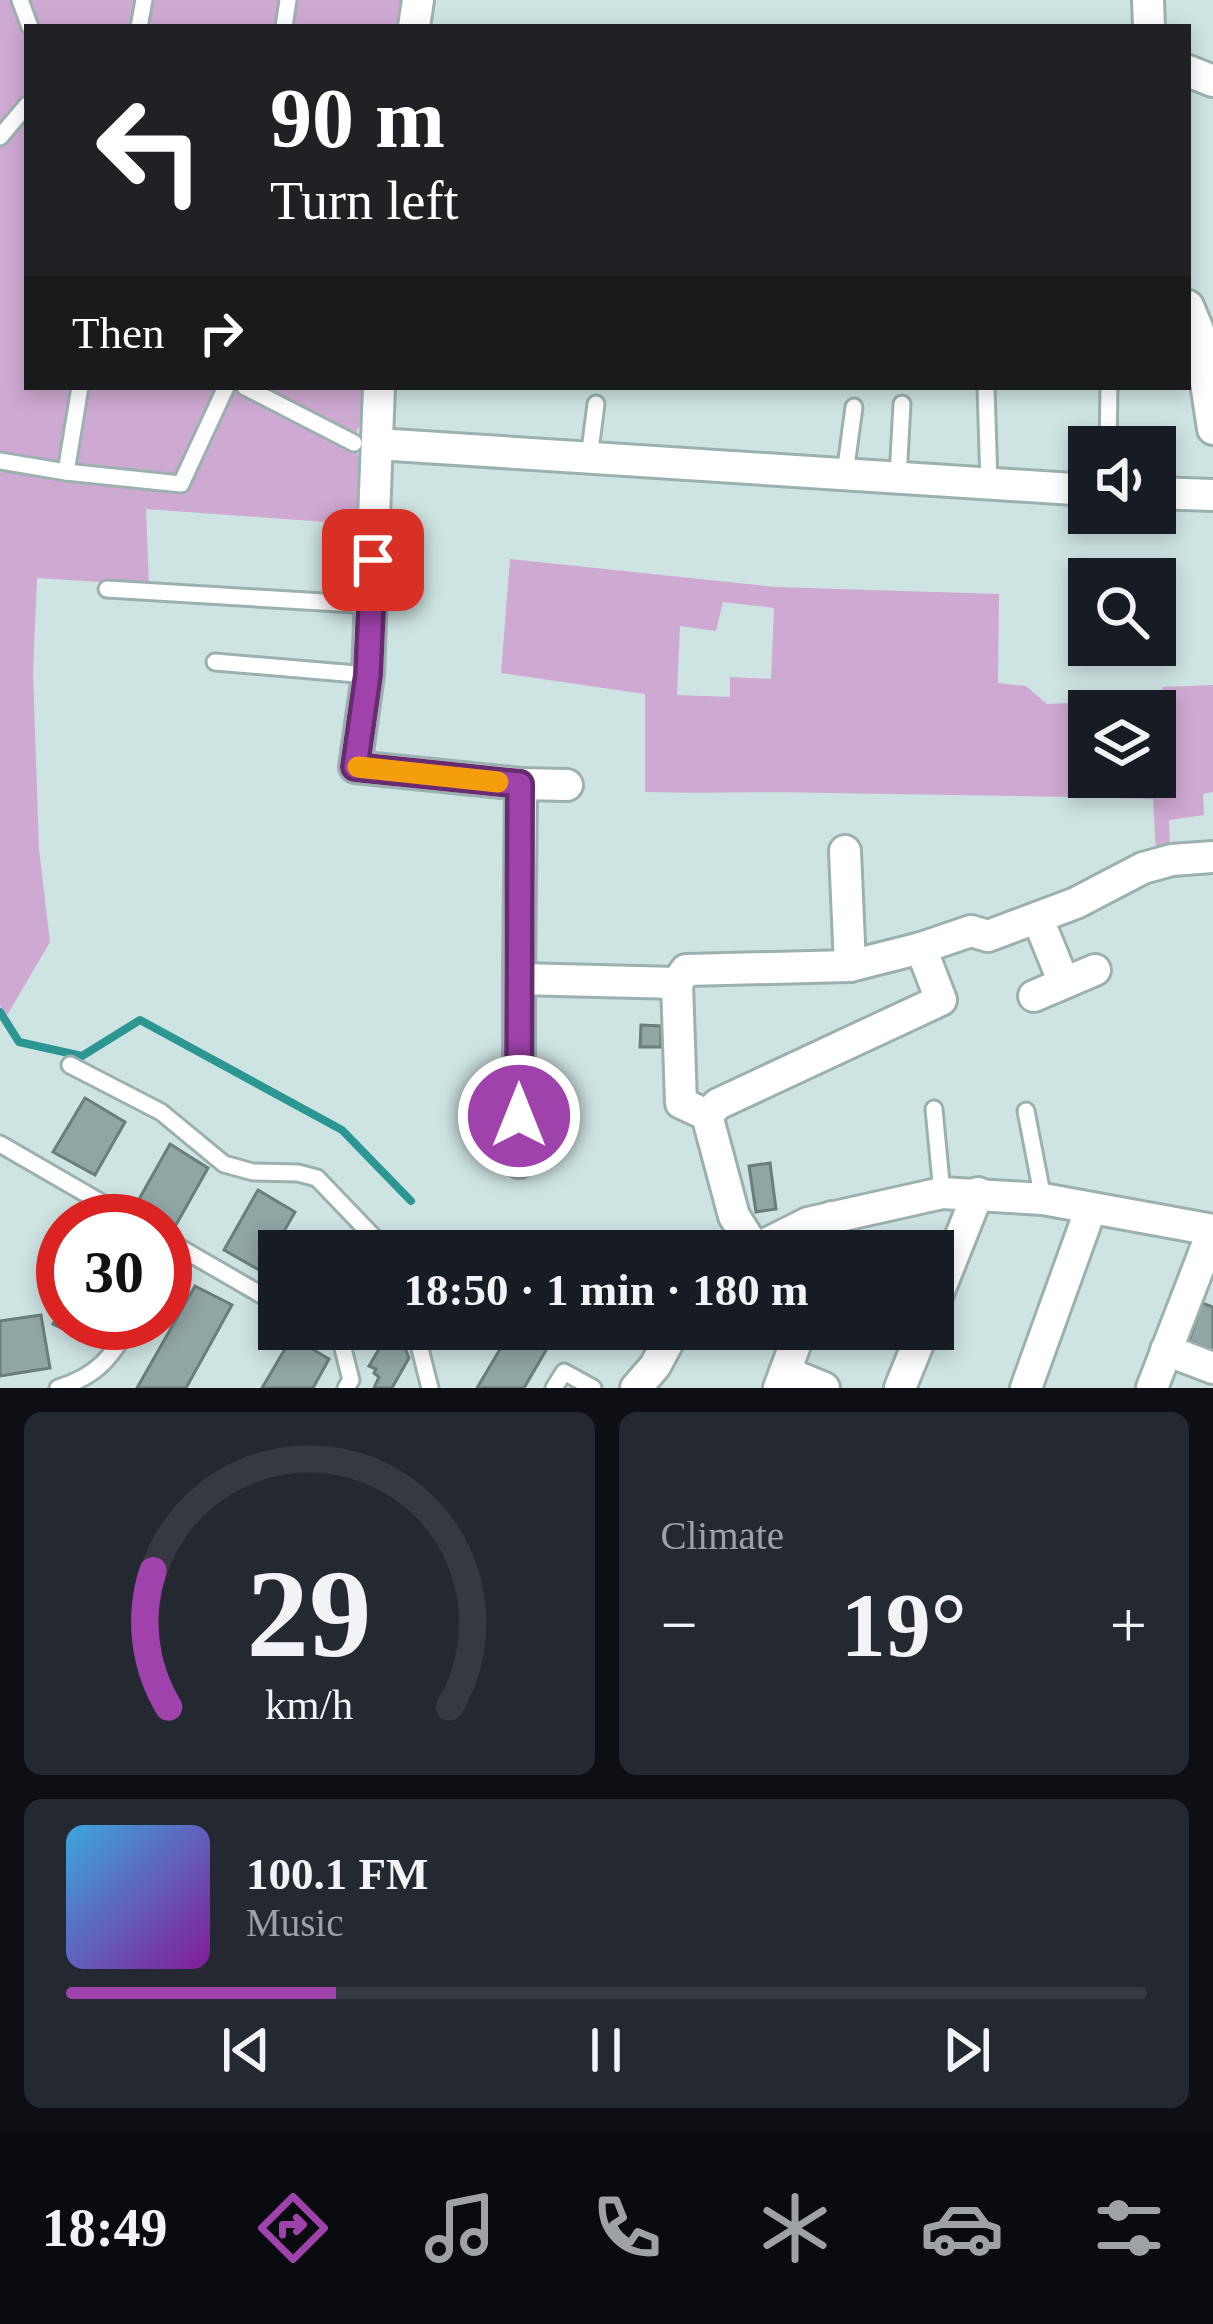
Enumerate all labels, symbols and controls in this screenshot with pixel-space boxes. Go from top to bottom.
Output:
icon: left [72,72,228,228]
text: 90 m [270,72,445,165]
text: Turn left [270,171,459,231]
icon: right [188,300,254,366]
text: Then [72,308,164,358]
map controls [1068,426,1176,798]
button: sound [1068,426,1176,534]
pin [322,509,424,611]
icon: arrive [340,527,406,593]
button: search [1068,558,1176,666]
button: layers [1068,690,1176,798]
position arrow [456,1053,582,1179]
speed limit sign: 30 [36,1194,192,1350]
text: 18:50 · 1 min · 180 m [404,1265,809,1315]
text: Climate [661,1514,784,1557]
text: 29 [247,1545,372,1683]
text: 19° [841,1576,967,1675]
text: − [661,1588,698,1661]
text: + [1110,1588,1147,1661]
text: km/h [265,1680,353,1727]
text: 100.1 FM [246,1849,428,1899]
text: Music [246,1901,344,1944]
icon: previous [213,2017,279,2083]
icon: pause [573,2017,639,2083]
icon: next [934,2017,1000,2083]
icon: directions [251,2186,335,2270]
icon: music [418,2186,502,2270]
icon: phone [585,2186,669,2270]
icon: climate [753,2186,837,2270]
icon: car [920,2186,1004,2270]
icon: filters [1087,2186,1171,2270]
text: 18:49 [42,2198,168,2258]

